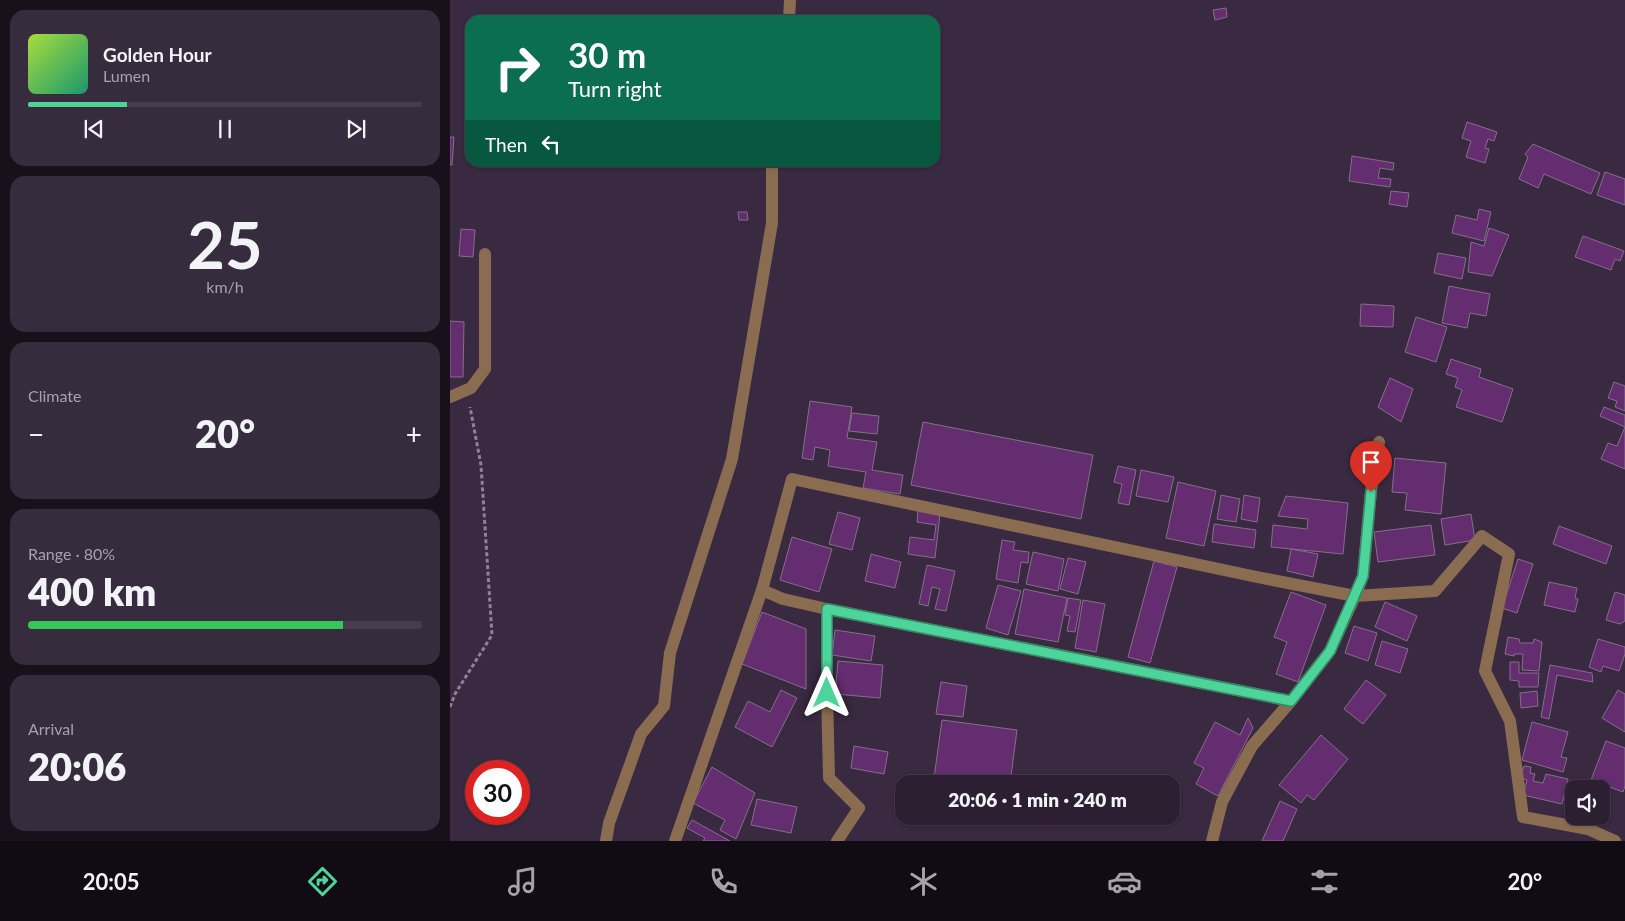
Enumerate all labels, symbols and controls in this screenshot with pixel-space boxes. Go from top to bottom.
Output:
text: 30 m [568,33,646,75]
icon: right [485,35,550,100]
text: Golden Hour [103,43,212,66]
text: Lumen [103,66,150,85]
text: Turn right [568,75,662,102]
icon: previous [80,115,108,143]
icon: pause [211,115,239,143]
icon: next [342,115,370,143]
icon: left [537,130,565,158]
text: Then [485,133,527,156]
text: 25 [187,205,263,283]
text: km/h [206,277,244,296]
text: Climate [28,386,81,405]
text: 20° [195,410,255,456]
text: − [28,417,44,451]
text: + [406,417,422,451]
pin [1350,441,1392,492]
icon: arrive [1357,448,1385,476]
text: Range · 80% [28,544,115,563]
text: 400 km [28,568,156,614]
position arrow [800,666,852,718]
text: Arrival [28,719,74,738]
text: 20:06 [28,743,126,789]
speed limit sign: 30 [465,760,530,825]
map controls [1565,780,1610,825]
button: sound [1565,780,1610,825]
text: 20:06 · 1 min · 240 m [948,788,1127,811]
icon: directions [305,864,340,899]
icon: music [505,864,540,899]
icon: phone [706,864,741,899]
icon: climate [906,864,941,899]
icon: car [1107,864,1142,899]
icon: filters [1307,864,1342,899]
text: 20:05 [83,868,139,895]
text: 20° [1508,868,1542,895]

